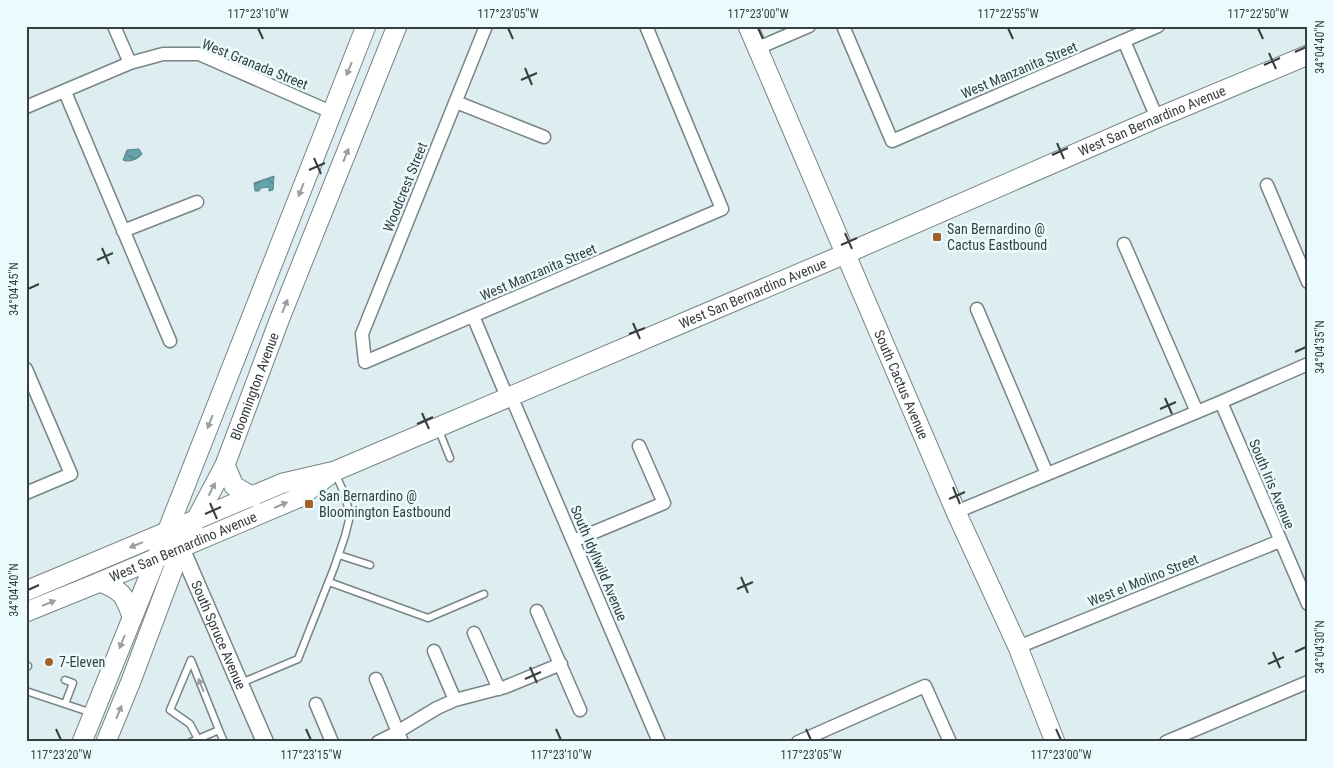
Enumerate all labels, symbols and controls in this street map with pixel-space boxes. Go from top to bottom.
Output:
text: 117°23'10"W [227,7,289,21]
text: 117°23'05"W [477,7,539,21]
text: 117°23'00"W [727,7,789,21]
text: 117°22'55"W [977,7,1039,21]
text: 117°22'50"W [1227,7,1289,21]
text: 34°04'40"N [1313,20,1327,74]
street label: West Granada Street [200,35,310,93]
street label: West Manzanita Street [959,38,1079,102]
one-way arrow [345,62,353,77]
street label: West San Bernardino Avenue [1076,82,1228,159]
street label: Woodcrest Street [380,140,430,234]
one-way arrow [342,148,350,162]
one-way arrow [297,183,305,198]
place label: San Bernardino @ Cactus Eastbound [947,221,1047,253]
marker: San Bernardino @ Cactus Eastbound [931,231,943,243]
street label: West Manzanita Street [478,240,598,304]
street label: West San Bernardino Avenue [677,255,829,332]
text: 34°04'45"N [7,262,21,316]
one-way arrow [282,299,290,313]
text: 34°04'35"N [1313,320,1327,374]
street label: South Cactus Avenue [871,328,932,442]
street label: Bloomington Avenue [227,330,282,442]
one-way arrow [206,415,214,429]
street label: South Iris Avenue [1246,437,1298,532]
one-way arrow [208,482,216,497]
place label: San Bernardino @ Bloomington Eastbound [319,488,451,520]
marker: San Bernardino @ Bloomington Eastbound [303,498,315,510]
one-way arrow [273,501,288,509]
street label: South Idyllwild Avenue [567,503,631,624]
street label: West San Bernardino Avenue [107,508,259,585]
one-way arrow [129,541,143,549]
street label: West el Molino Street [1085,551,1201,609]
text: 34°04'40"N [7,563,21,617]
street label: South Spruce Avenue [188,578,249,692]
one-way arrow [41,599,56,606]
text: 34°04'30"N [1313,620,1327,674]
one-way arrow [118,635,126,650]
place label: 7-Eleven [59,654,105,670]
marker: 7-Eleven [43,656,55,668]
one-way arrow [197,677,205,692]
one-way arrow [115,705,123,719]
text: 117°23'20"W [30,748,92,762]
text: 117°23'15"W [280,748,342,762]
text: 117°23'10"W [530,748,592,762]
text: 117°23'05"W [780,748,842,762]
text: 117°23'00"W [1030,748,1092,762]

